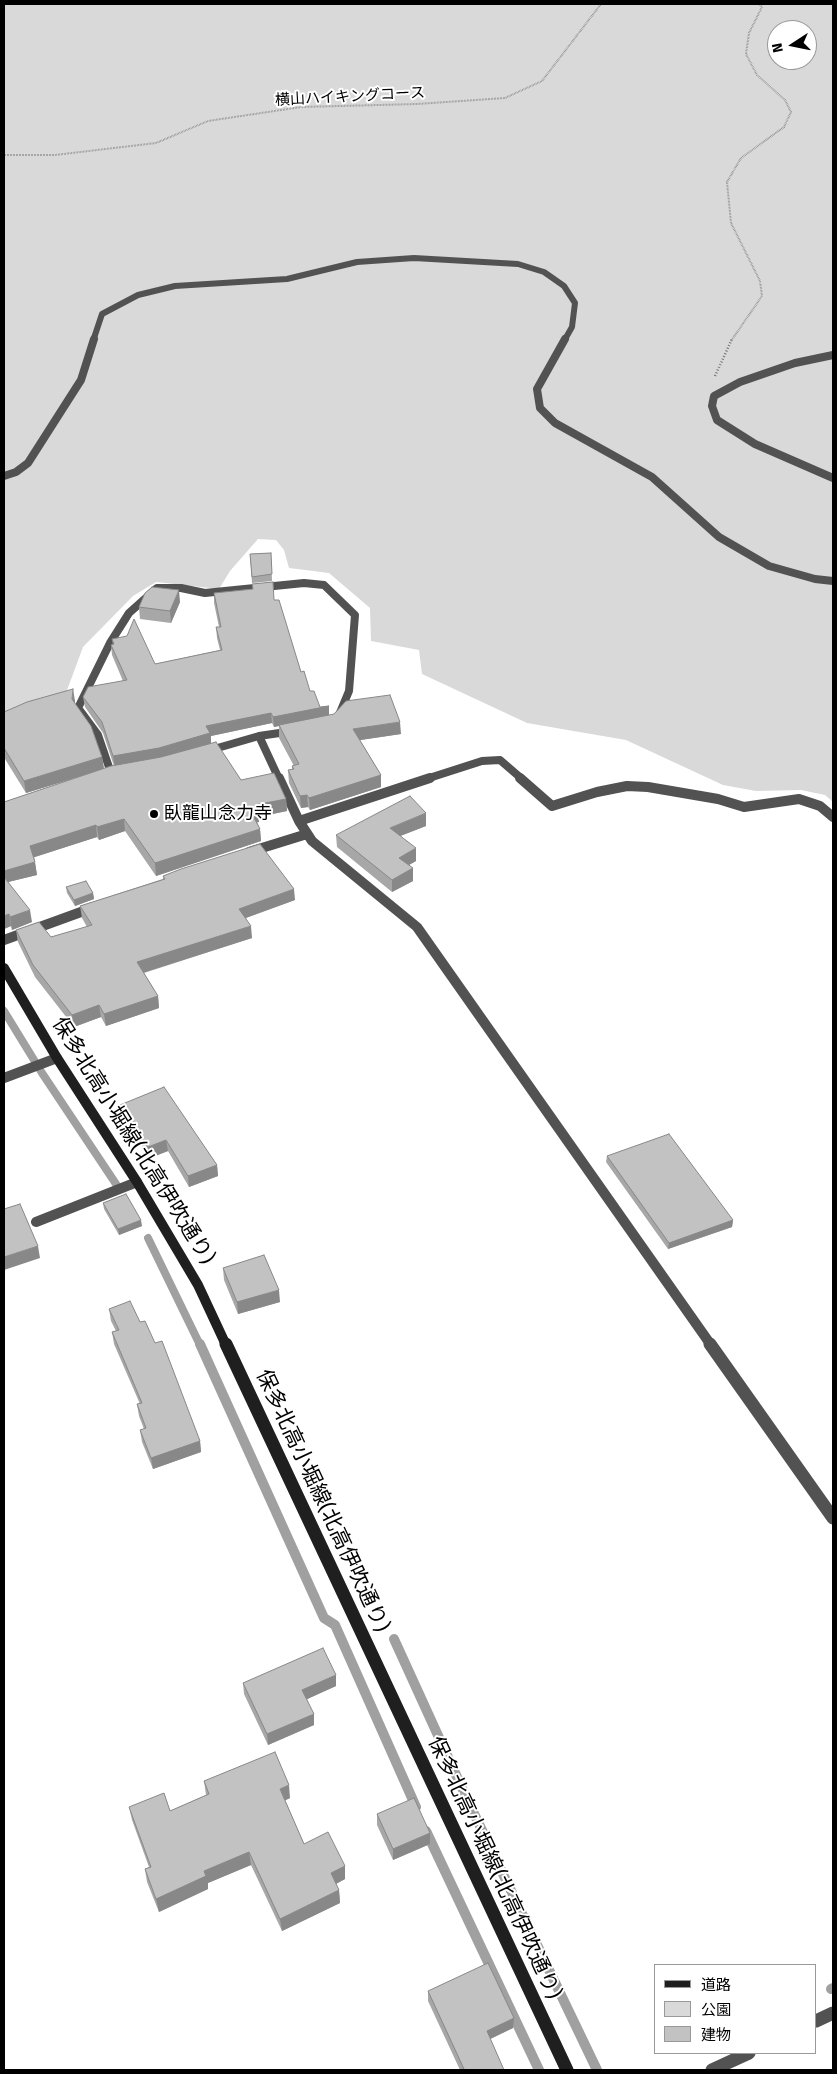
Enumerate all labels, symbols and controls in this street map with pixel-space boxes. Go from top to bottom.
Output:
north arrow [767,20,817,70]
text: N [769,42,787,54]
street label: 横山ハイキングコース [275,84,425,110]
place label: 臥龍山念力寺 [164,803,272,825]
marker: 臥龍山念力寺 [148,808,160,820]
street label: 保多北高小堀線(北高伊吹通り) [46,1013,220,1269]
street label: 保多北高小堀線(北高伊吹通り) [250,1366,394,1636]
street label: 保多北高小堀線(北高伊吹通り) [422,1733,566,2003]
legend [654,1964,817,2054]
text: 道路 [701,1976,731,1994]
text: 公園 [701,2001,731,2019]
text: 建物 [701,2026,731,2044]

